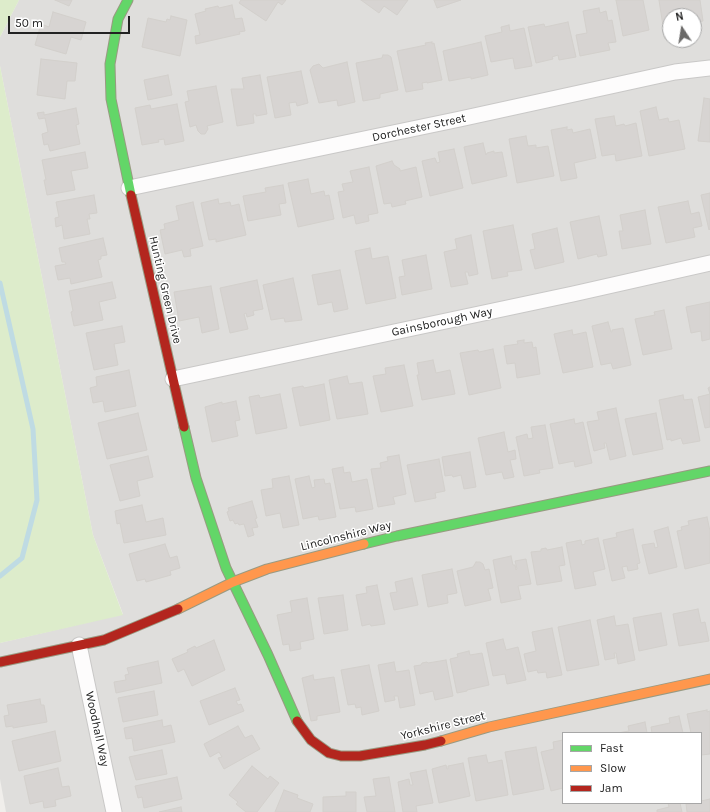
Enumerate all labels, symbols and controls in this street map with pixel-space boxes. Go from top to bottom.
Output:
scale bar [10,8,132,34]
north arrow [662,8,702,48]
text: N [674,10,685,24]
text: 50 m [15,16,43,30]
street label: Dorchester Street [371,111,467,145]
street label: Hunting Green Drive [146,235,184,345]
street label: Gainsborough Way [390,304,494,340]
street label: Lincolnshire Way [299,518,393,554]
street label: Woodhall Way [82,690,112,768]
street label: Yorkshire Street [399,709,487,743]
legend [562,732,702,804]
text: Fast [600,741,623,755]
text: Slow [600,761,626,775]
text: Jam [600,781,623,795]

